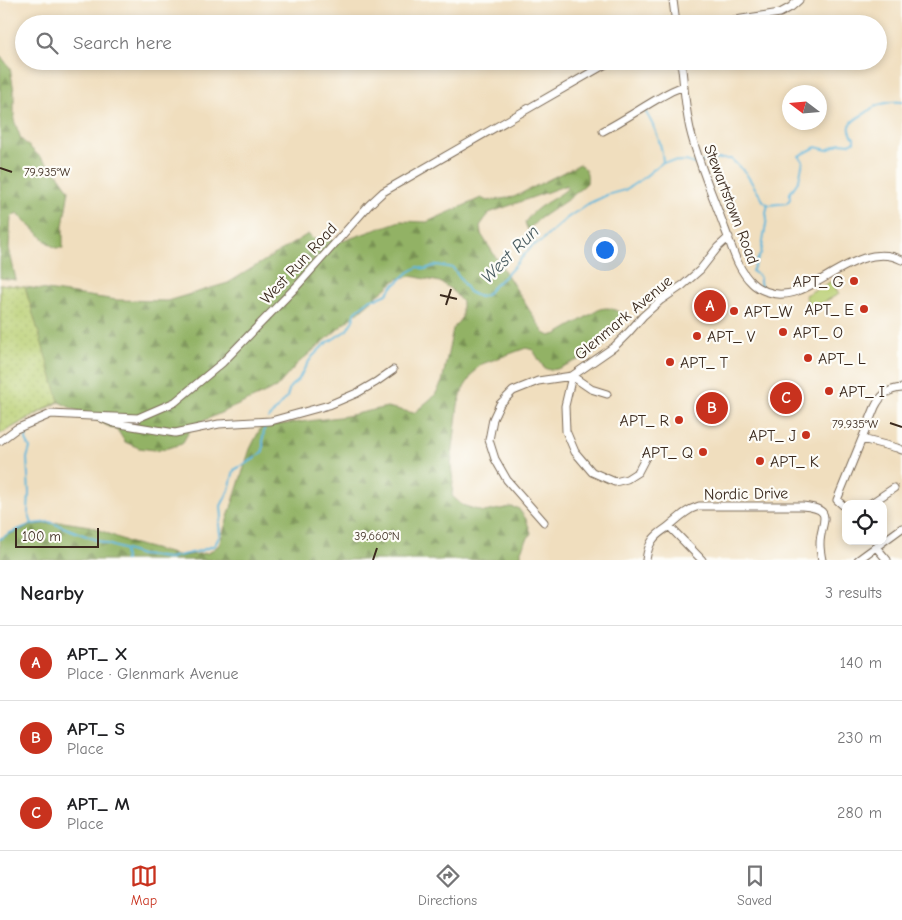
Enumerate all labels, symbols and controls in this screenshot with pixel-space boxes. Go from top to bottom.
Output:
search box [15,15,887,70]
icon: search [33,29,61,57]
text: Search here [73,32,172,54]
north arrow [782,85,827,130]
street label: Stewartstown Road [700,142,762,267]
text: 79.935°W [24,165,71,179]
street label: West Run Road [257,220,341,308]
water label: West Run [477,221,544,288]
your location [592,237,618,263]
street label: Glenmark Avenue [571,272,676,364]
place label: APT_ G [793,273,844,291]
marker: APT_ G [848,275,860,287]
pin: A [694,287,726,325]
place label: APT_ E [804,301,854,319]
place label: APT_W [744,303,793,321]
marker: APT_ E [858,303,870,315]
marker: APT_W [728,305,740,317]
place label: APT_ O [793,324,843,342]
marker: APT_ O [777,326,789,338]
place label: APT_ V [707,328,756,346]
marker: APT_ V [691,330,703,342]
place label: APT_ L [818,350,866,368]
marker: APT_ L [802,352,814,364]
place label: APT_ T [680,354,729,372]
marker: APT_ T [664,356,676,368]
pin: C [770,379,802,417]
place label: APT_ I [839,383,885,401]
marker: APT_ I [823,385,835,397]
pin: B [696,389,728,427]
place label: APT_ R [620,412,669,430]
marker: APT_ R [673,414,685,426]
text: 79.935°W [832,417,879,431]
place label: APT_ J [749,427,796,445]
marker: APT_ J [800,429,812,441]
place label: APT_ Q [642,444,693,462]
marker: APT_ Q [697,446,709,458]
place label: APT_ K [770,453,819,471]
marker: APT_ K [754,455,766,467]
street label: Nordic Drive [704,484,788,504]
map controls [842,500,887,545]
button: locate [842,500,887,545]
scale bar [15,525,99,548]
text: 100 m [22,528,61,545]
text: 39.660°N [354,529,400,543]
text: Nearby [20,581,84,605]
text: 3 results [825,584,882,602]
text: APT_ X [67,643,128,665]
text: A [32,654,40,672]
text: 140 m [840,654,882,672]
text: Place · Glenmark Avenue [67,665,238,683]
text: APT_ S [67,718,125,740]
text: B [31,729,41,747]
text: 230 m [837,729,882,747]
text: Place [67,740,103,758]
text: APT_ M [67,793,130,815]
text: C [31,804,41,822]
text: 280 m [837,804,882,822]
text: Place [67,815,103,833]
tab: Map [130,862,158,909]
tab: Directions [418,862,477,909]
tab: Saved [737,862,772,909]

